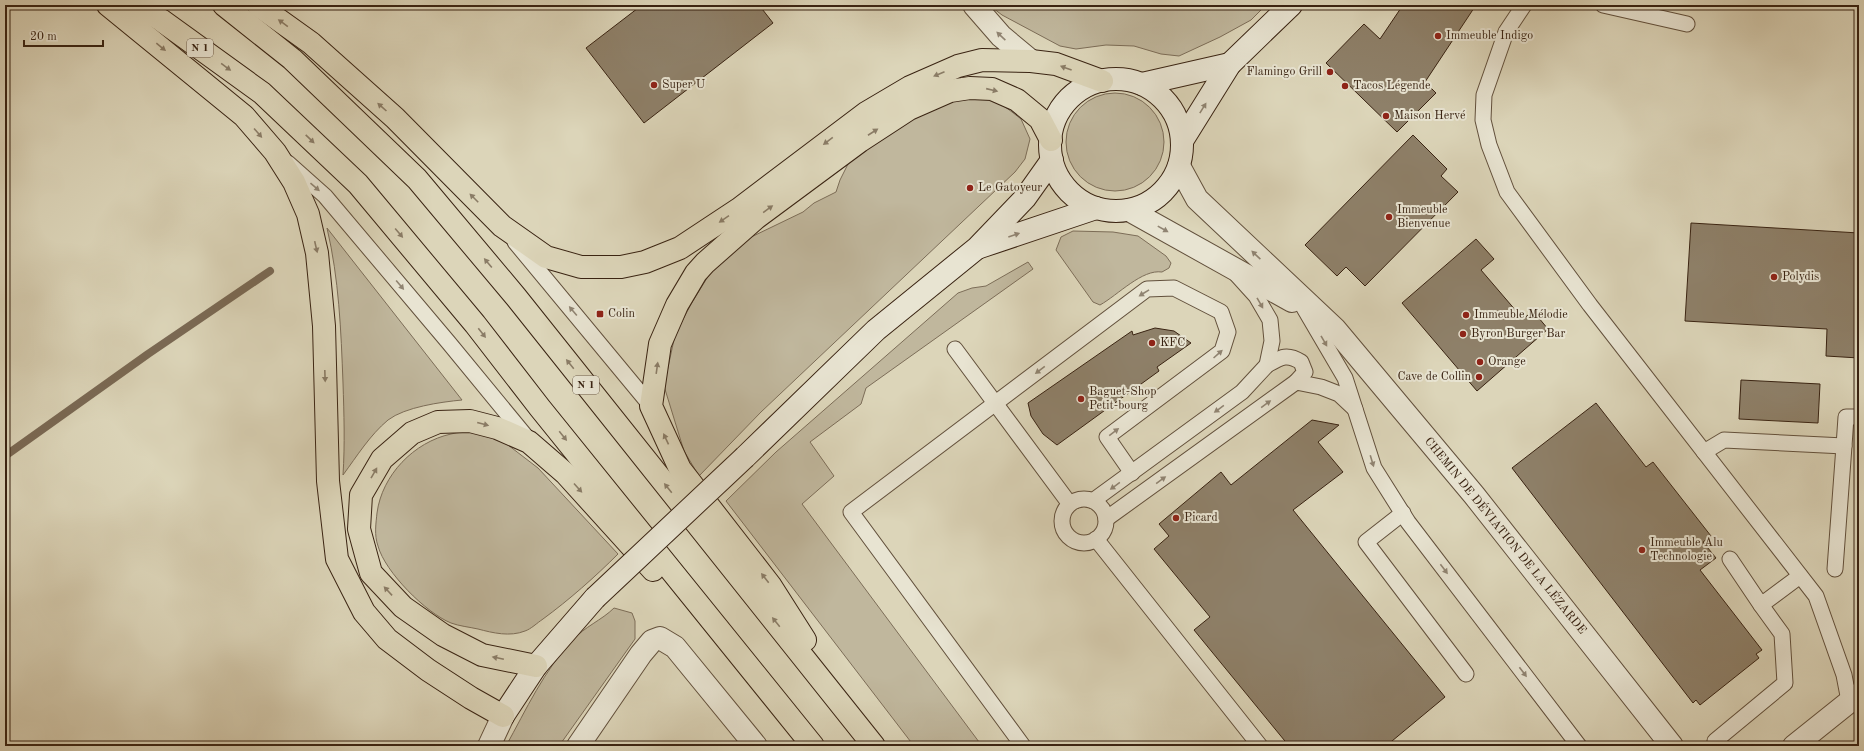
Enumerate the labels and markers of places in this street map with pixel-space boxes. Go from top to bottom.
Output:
place label: Immeuble Indigo [1446,30,1533,42]
marker: Immeuble Indigo [1433,31,1443,41]
place label: Flamingo Grill [1246,66,1322,78]
marker: Flamingo Grill [1325,67,1335,77]
place label: Super U [662,79,706,91]
marker: Super U [649,80,659,90]
place label: Tacos Légende [1353,80,1431,92]
marker: Tacos Légende [1340,81,1350,91]
place label: Maison Hervé [1394,110,1466,122]
marker: Maison Hervé [1381,111,1391,121]
place label: Le Gatoyeur [978,182,1042,194]
marker: Le Gatoyeur [965,183,975,193]
place label: Immeuble Bienvenue [1397,204,1451,230]
marker: Immeuble Bienvenue [1384,212,1394,222]
place label: Polydis [1782,271,1819,283]
marker: Polydis [1769,272,1779,282]
place label: Colin [608,308,635,320]
marker: Colin [595,309,605,319]
place label: Immeuble Mélodie [1474,309,1568,321]
marker: Immeuble Mélodie [1461,310,1471,320]
place label: Byron Burger Bar [1471,328,1565,340]
marker: Byron Burger Bar [1458,329,1468,339]
place label: KFC [1160,337,1185,349]
marker: KFC [1147,338,1157,348]
place label: Orange [1488,356,1526,368]
marker: Orange [1475,357,1485,367]
place label: Cave de Collin [1397,371,1472,383]
marker: Cave de Collin [1474,372,1484,382]
place label: Baguet-Shop Petit-bourg [1089,386,1156,412]
marker: Baguet-Shop Petit-bourg [1076,394,1086,404]
place label: Picard [1184,512,1218,524]
marker: Picard [1171,513,1181,523]
place label: Immeuble Alu Technologie [1650,537,1723,563]
marker: Immeuble Alu Technologie [1637,545,1647,555]

